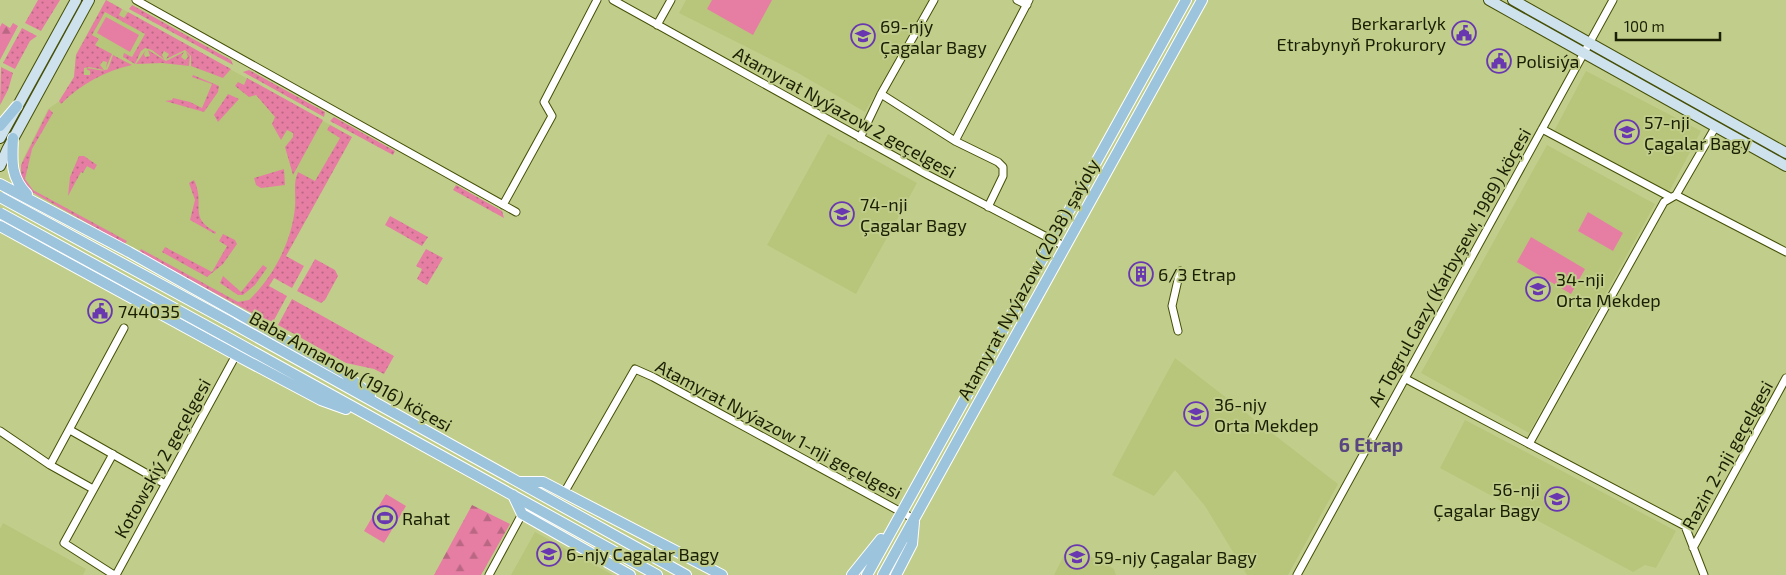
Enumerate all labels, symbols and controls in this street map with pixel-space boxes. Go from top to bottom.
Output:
scale bar [1616,10,1720,42]
place label: Berkararlyk Etrabynyň Prokurory [1277,12,1446,55]
place label: 69-njy Çagalar Bagy [880,15,987,59]
text: 100 m [1624,17,1665,35]
public building icon: Berkararlyk Etrabynyň Prokurory [1451,20,1477,46]
school or university icon: 69-njy Çagalar Bagy [850,23,876,49]
street label: Atamyrat Nyýazow 2 geçelgesi [729,42,960,183]
public building icon: Polisiýa [1486,48,1512,74]
place label: Polisiýa [1516,50,1579,72]
place label: 57-nji Çagalar Bagy [1644,111,1751,155]
school or university icon: 57-nji Çagalar Bagy [1614,119,1640,145]
street label: Ar Togrul Gazy (Karbyşew, 1989) köçesi [1363,124,1536,411]
street label: Atamyrat Nyýazow (2038) şaýoly [952,154,1105,404]
place label: 74-nji Çagalar Bagy [860,193,967,237]
school or university icon: 74-nji Çagalar Bagy [829,201,855,227]
building icon: 6/3 Etrap [1128,261,1154,287]
place label: 6/3 Etrap [1158,263,1236,285]
place label: 34-nji Orta Mekdep [1556,268,1661,311]
school or university icon: 34-nji Orta Mekdep [1525,276,1551,302]
public building icon: 744035 [87,298,113,324]
place label: 744035 [118,300,180,322]
street label: Baba Annanow (1916) köçesi [245,306,456,437]
street label: Atamyrat Nyýazow 1-nji geçelgesi [652,355,906,504]
street label: Kotowskiý 2 geçelgesi [109,374,216,542]
street label: Razin 2-nji geçelgesi [1677,376,1778,534]
place label: 36-njy Orta Mekdep [1214,393,1319,436]
school or university icon: 36-njy Orta Mekdep [1183,401,1209,427]
district label: 6 Etrap [1339,433,1403,456]
place label: 56-nji Çagalar Bagy [1433,478,1540,522]
school or university icon: 56-nji Çagalar Bagy [1544,486,1570,512]
sports icon: Rahat [372,505,398,531]
place label: Rahat [402,507,450,529]
school or university icon: 6-njy Cagalar Bagy [536,541,562,567]
place label: 6-njy Cagalar Bagy [566,543,720,565]
school or university icon: 59-njy Çagalar Bagy [1064,544,1090,570]
place label: 59-njy Çagalar Bagy [1094,546,1257,569]

